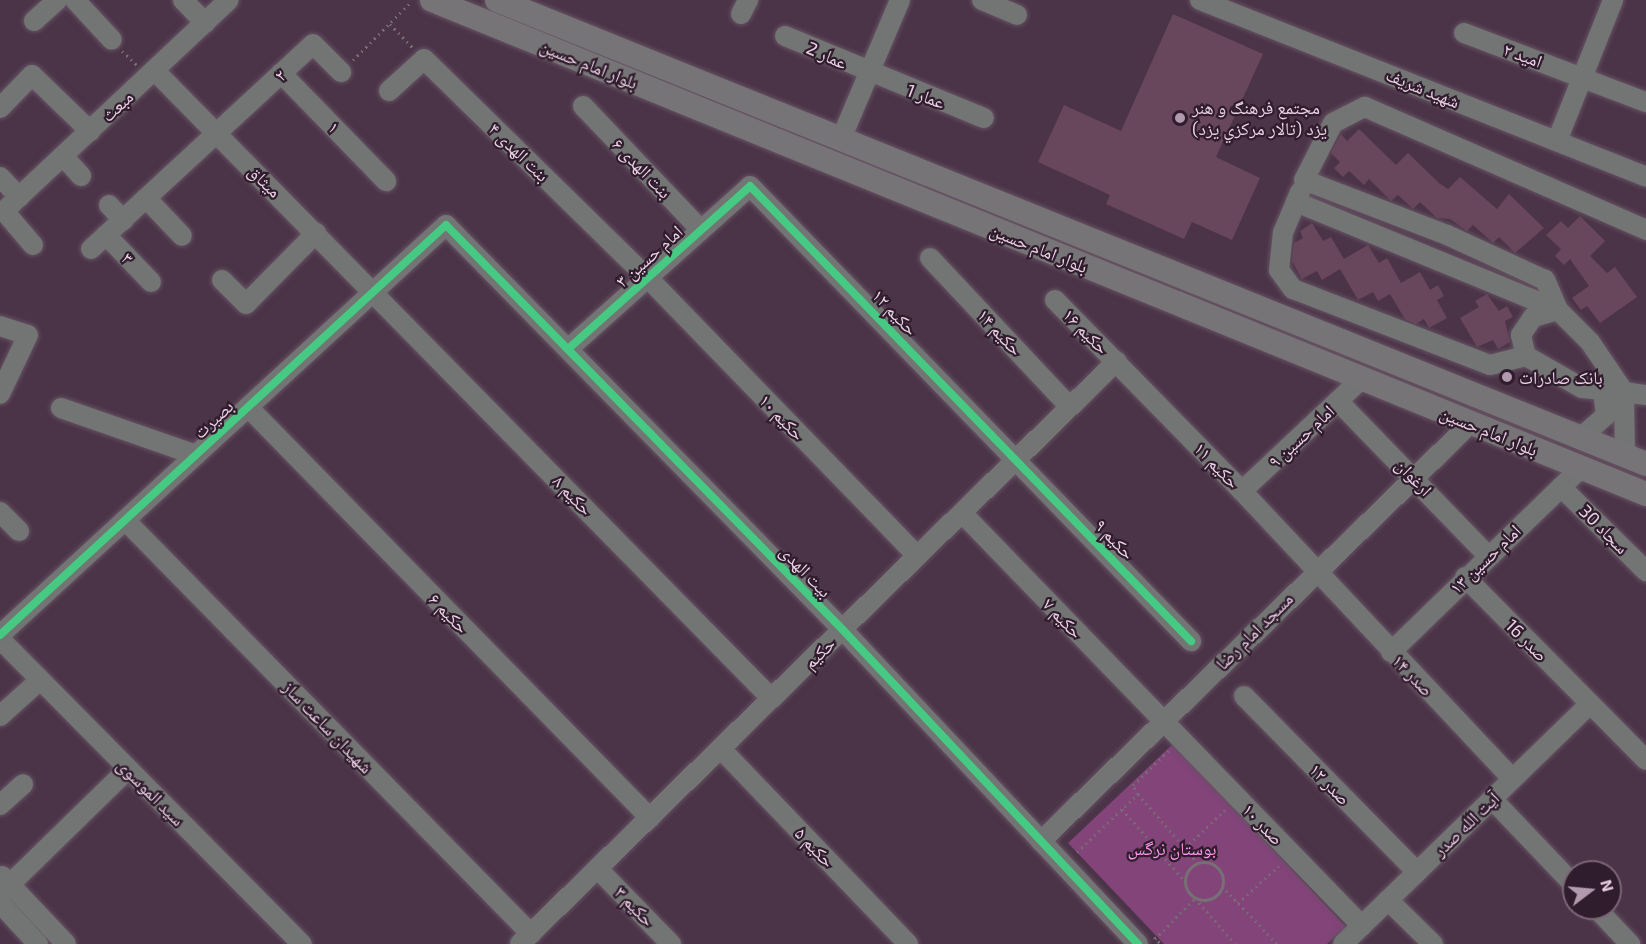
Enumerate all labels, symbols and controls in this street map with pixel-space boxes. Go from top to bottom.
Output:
street label: بلوار امام حسین [537,35,641,93]
street label: عمار 2 [803,37,851,73]
street label: امید ۲ [1501,38,1545,72]
street label: شهید شریف [1383,63,1463,113]
street label: ۲ [270,64,290,86]
street label: عمار 1 [904,79,948,113]
street label: مبعث [97,86,137,126]
place label: مجتمع فرهنگ و هنر یزد (تالار مركزي یزد) [1192,97,1327,140]
marker: مجتمع فرهنگ و هنر یزد (تالار مركزي یزد) [1173,111,1187,125]
street label: ۱ [323,117,345,137]
street label: بنت الهدی ۴ [484,118,554,186]
street label: بنت الهدی ۶ [608,133,676,203]
street label: میثاق [244,160,286,202]
street label: بلوار امام حسین [987,219,1091,277]
street label: امام حسین ۳ [611,220,687,292]
street label: ۳ [117,248,139,268]
street label: حکیم ۱۲ [868,284,922,340]
street label: حکیم ۱۴ [973,304,1027,360]
street label: حکیم ۱۶ [1059,304,1113,358]
place label: بانک صادرات [1519,366,1603,388]
marker: بانک صادرات [1500,370,1514,384]
street label: حکیم ۱۰ [755,389,809,445]
street label: بصیرت [189,395,237,443]
street label: امام حسین ۹ [1264,400,1338,472]
street label: بلوار امام حسین [1437,402,1541,460]
street label: حکیم ۱۱ [1190,437,1244,493]
street label: ارغوان [1391,454,1437,500]
street label: حکیم ۸ [549,470,597,520]
street label: سجاد 30 [1575,500,1633,558]
street label: حکیم ۹ [1091,514,1139,564]
street label: امام حسین ۱۳ [1445,520,1525,598]
street label: بیت الهدی [776,540,836,602]
street label: حکیم ۶ [425,588,473,638]
street label: مسجد امام رضا [1211,588,1297,674]
street label: حکیم ۷ [1039,593,1087,643]
street label: صدر 16 [1501,614,1553,666]
street label: حکیم [799,633,839,673]
street label: صدر ۱۴ [1388,650,1438,700]
street label: شهیدان ساعت ساز [279,676,377,778]
street label: سید الموسوی [113,754,189,830]
street label: صدر ۱۲ [1305,759,1355,809]
street label: آیت الله صدر [1428,787,1504,861]
street label: صدر ۱۰ [1238,799,1288,849]
street label: حکیم ۵ [791,822,839,872]
park label: بوستان نرگس [1128,837,1216,859]
north arrow [1562,860,1622,920]
text: N [1597,877,1619,894]
street label: حکیم ۳ [611,881,659,931]

